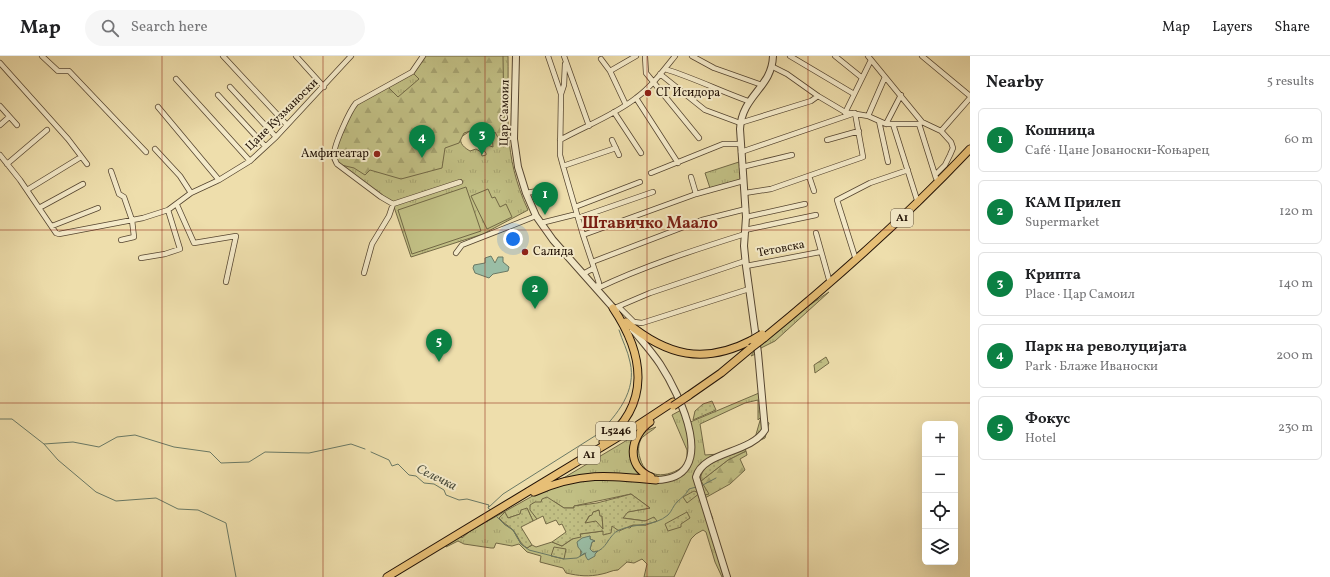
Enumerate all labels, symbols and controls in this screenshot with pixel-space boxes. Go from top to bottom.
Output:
search box [85,10,365,46]
text: Map [20,15,61,41]
icon: search [99,17,121,39]
text: Search here [131,17,208,38]
text: Map [1162,18,1190,37]
text: Layers [1212,18,1252,37]
text: Share [1274,18,1310,37]
text: Nearby [986,71,1044,94]
text: 5 results [1267,73,1314,91]
street label: Цане Кузманоски [242,75,322,155]
street label: Цар Самоил [496,79,514,146]
place label: СГ Исидора [656,85,720,101]
marker: СГ Исидора [643,88,653,98]
text: Кошница [1025,121,1095,142]
pin: 3 [469,122,495,155]
pin: 4 [409,125,435,158]
text: 1 [997,131,1003,149]
text: 60 m [1285,131,1313,149]
text: Café · Цане Јованоски-Коњарец [1025,142,1209,160]
place label: Амфитеатар [301,146,369,162]
marker: Амфитеатар [372,149,382,159]
pin: 1 [532,182,558,215]
text: КАМ Прилеп [1025,193,1121,214]
text: 2 [997,203,1003,221]
text: 120 m [1279,203,1313,221]
road number: A1 [891,209,913,227]
district label: Штавичко Маало [582,213,718,235]
text: Supermarket [1025,214,1100,232]
your location [503,229,523,249]
street label: Тетовска [756,237,806,261]
place label: Салида [533,244,573,260]
marker: Салида [520,247,530,257]
text: Крипта [1025,265,1081,286]
text: 3 [997,275,1003,293]
text: 140 m [1279,275,1313,293]
pin: 2 [522,276,548,309]
text: Place · Цар Самоил [1025,286,1135,304]
pin: 5 [426,329,452,362]
text: Парк на револуцијата [1025,337,1187,358]
text: 4 [996,347,1004,365]
text: 200 m [1276,347,1313,365]
text: Park · Блаже Иваноски [1025,358,1158,376]
text: Фокус [1025,409,1070,430]
text: 5 [997,419,1003,437]
text: 230 m [1278,419,1313,437]
map controls [922,421,958,565]
button: + [922,421,958,457]
road number: L5246 [596,422,636,440]
text: Hotel [1025,430,1056,448]
road number: A1 [578,446,600,464]
button: − [922,457,958,493]
water label: Селечка [413,461,459,495]
button: locate [922,493,958,529]
button: layers [922,529,958,565]

